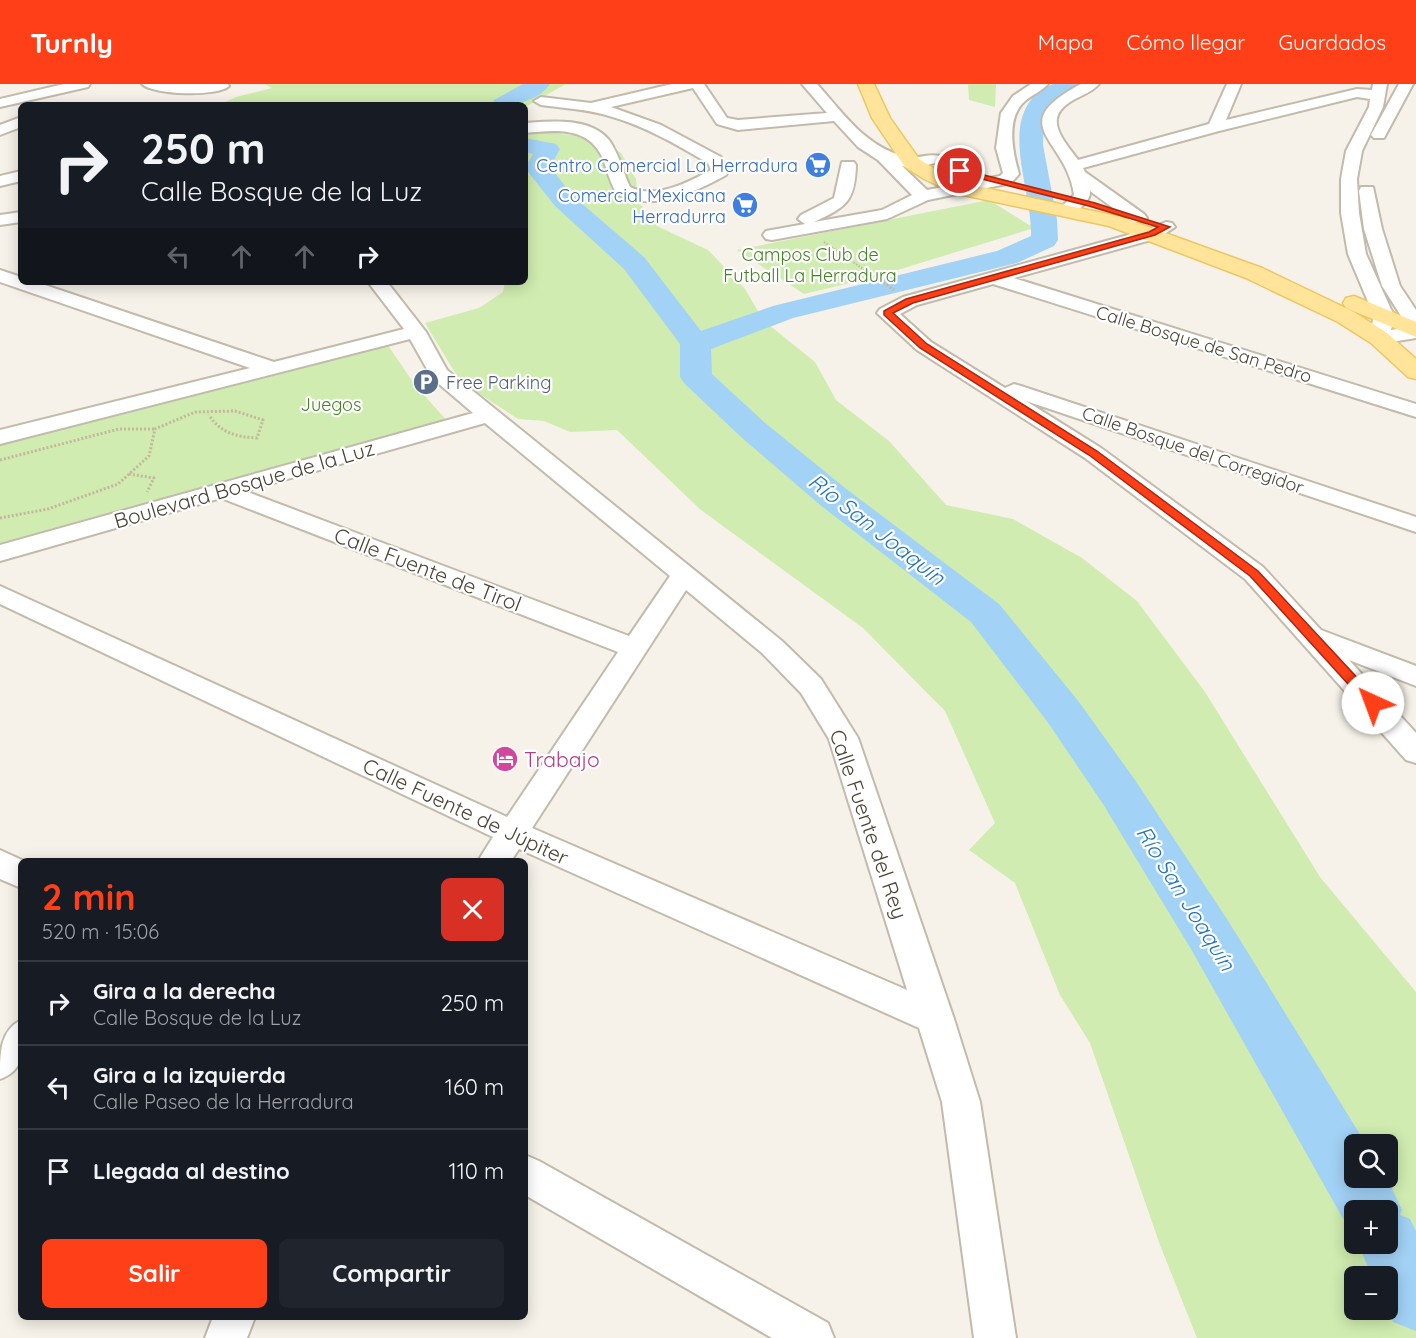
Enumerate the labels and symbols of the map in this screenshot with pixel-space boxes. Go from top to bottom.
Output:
pin [934,145,985,196]
supermarket icon: Centro Comercial La Herradura [803,150,833,180]
place label: Centro Comercial La Herradura [536,154,798,177]
place label: Comercial Mexicana Herradurra [558,184,726,228]
supermarket icon: Comercial Mexicana Herradurra [730,190,760,220]
park label: Campos Club de Futball La Herradura [723,243,897,287]
street label: Calle Bosque de San Pedro [1093,300,1315,388]
parking icon: Free Parking [411,367,441,397]
place label: Free Parking [446,371,551,394]
park label: Juegos [301,393,361,416]
street label: Calle Bosque del Corregidor [1079,401,1307,499]
street label: Boulevard Bosque de la Luz [111,434,377,534]
water label: Río San Joaquín [803,467,952,592]
street label: Calle Fuente de Tirol [331,521,525,617]
position arrow [1341,671,1405,735]
street label: Calle Fuente del Rey [824,726,914,922]
hotel icon: Trabajo [490,744,520,774]
place label: Trabajo [524,746,600,772]
street label: Calle Fuente de Júpiter [359,752,573,870]
water label: Río San Joaquín [1130,820,1242,977]

